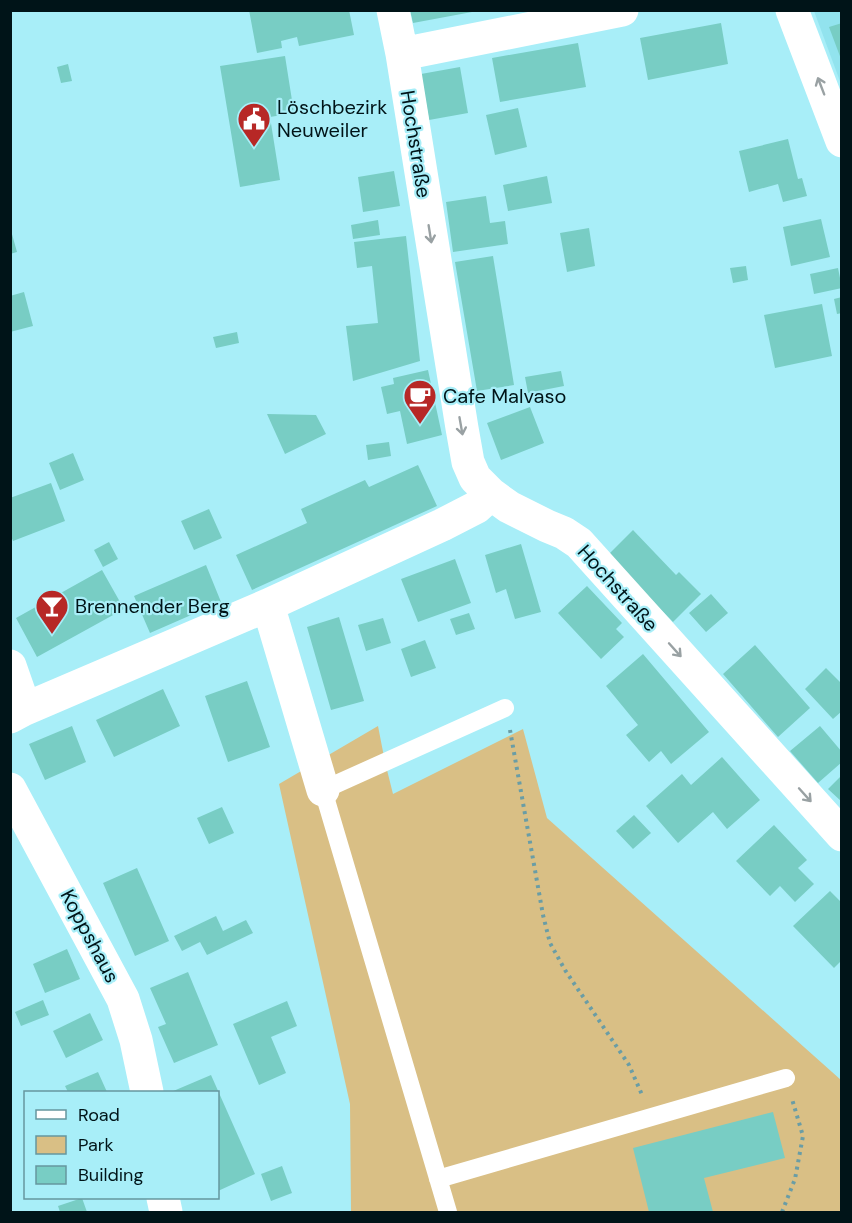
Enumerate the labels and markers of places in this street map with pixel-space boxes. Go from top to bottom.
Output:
place label: Löschbezirk Neuweiler [277,94,387,143]
public building icon: Löschbezirk Neuweiler [236,101,272,148]
cafe icon: Cafe Malvaso [402,378,438,425]
place label: Cafe Malvaso [443,383,566,409]
bar icon: Brennender Berg [34,588,70,635]
place label: Brennender Berg [75,593,230,619]

